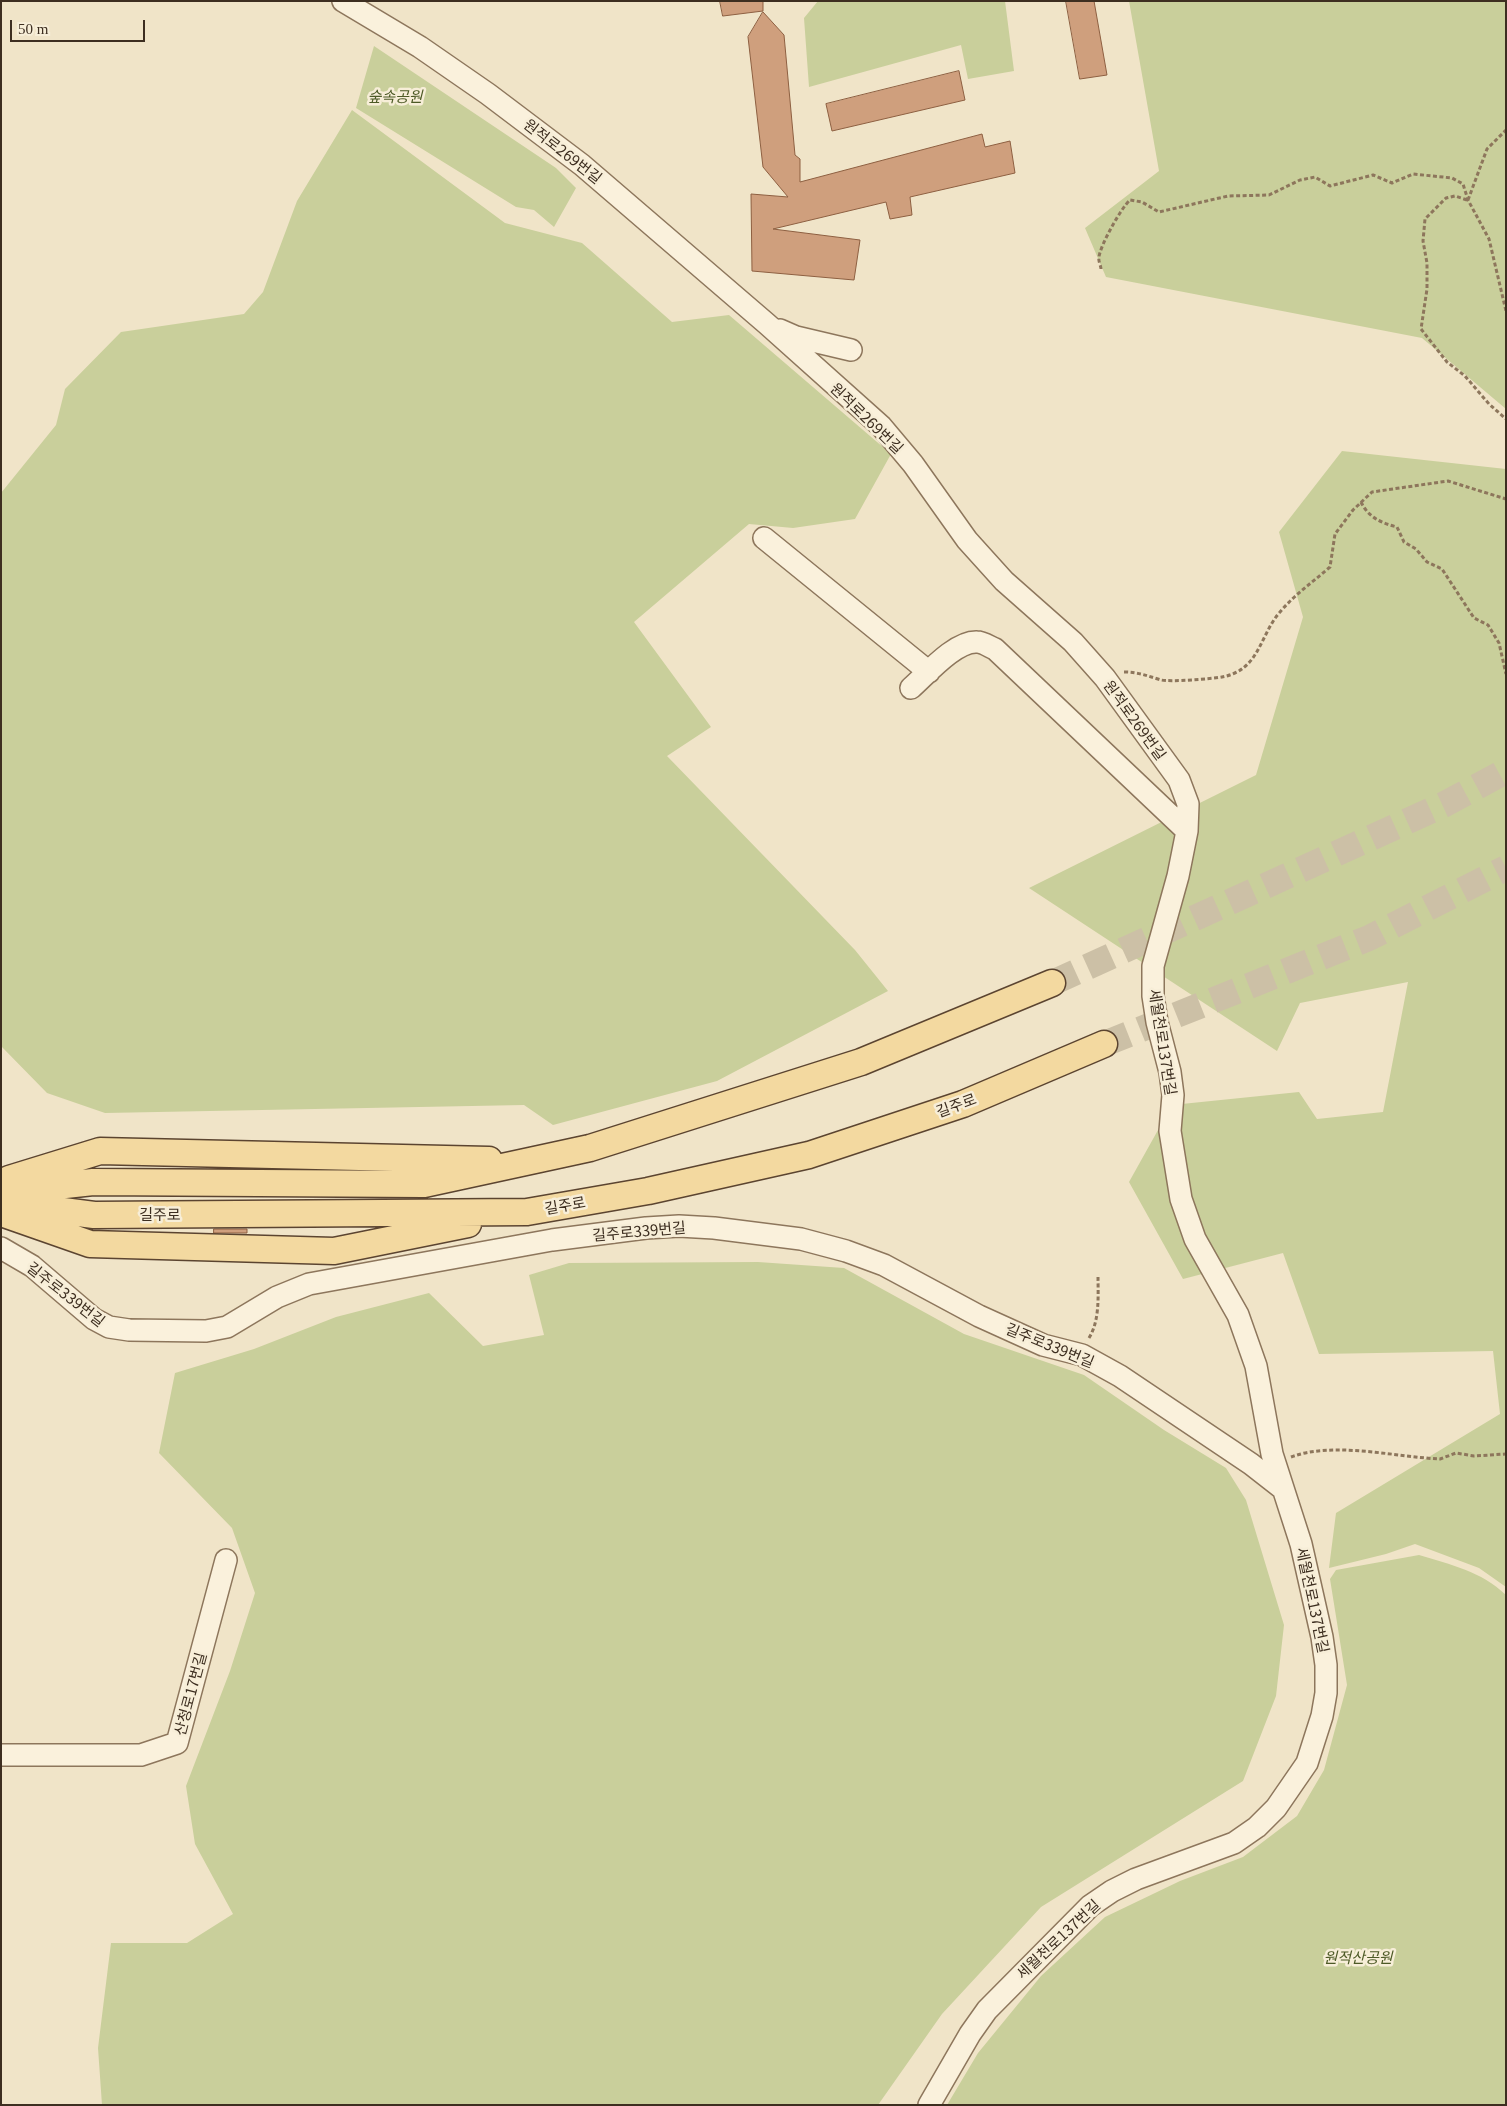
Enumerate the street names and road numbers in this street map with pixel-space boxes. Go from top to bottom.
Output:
street label: 원적로269번길 [520,115,606,187]
street label: 원적로269번길 [827,379,907,457]
street label: 원적로269번길 [1100,677,1170,763]
street label: 세월천로137번길 [1146,987,1180,1097]
street label: 길주로 [933,1089,979,1121]
street label: 길주로 [543,1193,587,1217]
street label: 길주로 [139,1205,181,1223]
street label: 길주로339번길 [591,1218,687,1244]
street label: 길주로339번길 [23,1258,109,1330]
street label: 길주로339번길 [1003,1319,1097,1371]
street label: 세월천로137번길 [1293,1545,1333,1655]
street label: 산청로17번길 [170,1650,210,1738]
street label: 세월천로137번길 [1012,1896,1104,1982]

